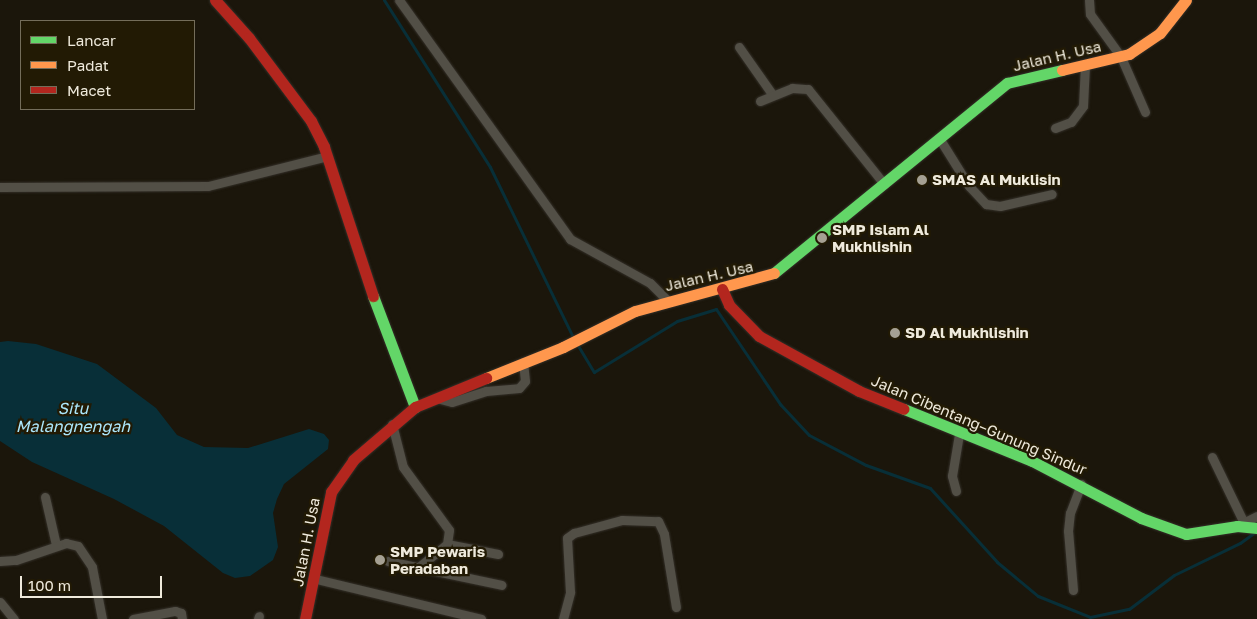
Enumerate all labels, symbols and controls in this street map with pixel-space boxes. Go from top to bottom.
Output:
legend [20,20,195,110]
text: Lancar [67,31,116,49]
street label: Jalan H. Usa [1011,37,1103,75]
text: Padat [67,56,109,74]
text: Macet [67,81,111,99]
place label: SMAS Al Muklisin [932,171,1061,189]
marker: SMAS Al Muklisin [916,174,928,186]
place label: SMP Islam Al Mukhlishin [832,220,929,255]
marker: SMP Islam Al Mukhlishin [816,232,828,244]
street label: Jalan H. Usa [663,257,755,295]
place label: SD Al Mukhlishin [905,324,1029,342]
marker: SD Al Mukhlishin [889,327,901,339]
street label: Jalan Cibentang–Gunung Sindur [869,371,1089,479]
water label: Situ Malangnengah [16,398,130,436]
street label: Jalan H. Usa [289,496,323,588]
place label: SMP Pewaris Peradaban [390,542,485,577]
marker: SMP Pewaris Peradaban [374,554,386,566]
scale bar [22,566,165,598]
text: 100 m [28,576,71,594]

